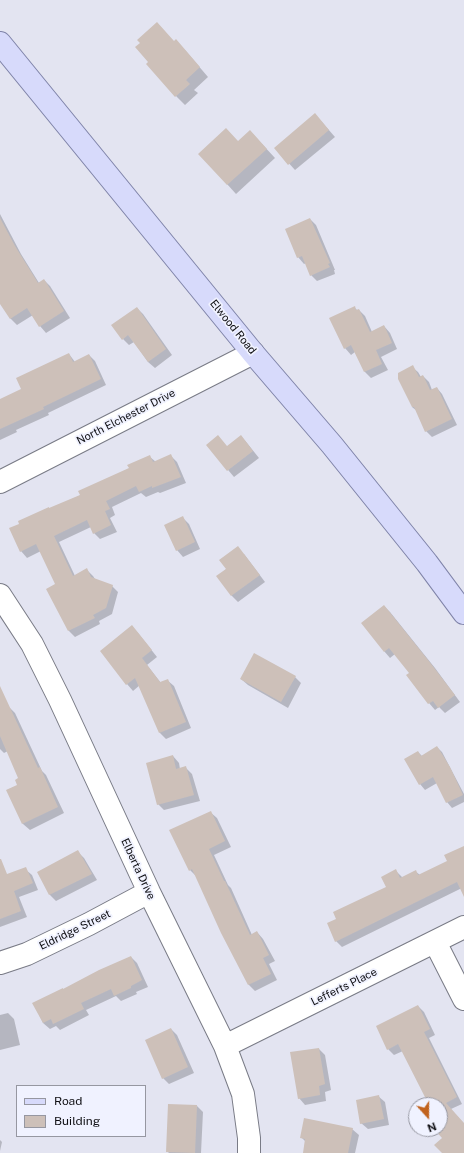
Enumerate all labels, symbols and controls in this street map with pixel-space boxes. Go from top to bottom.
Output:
street label: Elwood Road [207,297,259,357]
street label: North Elchester Drive [74,386,178,448]
street label: Elberta Drive [118,836,158,902]
street label: Eldridge Street [37,907,113,953]
street label: Lefferts Place [309,965,379,1009]
legend [16,1085,146,1137]
text: Road [54,1094,82,1108]
north arrow [408,1097,448,1137]
text: Building [54,1114,100,1128]
text: N [426,1120,438,1134]

